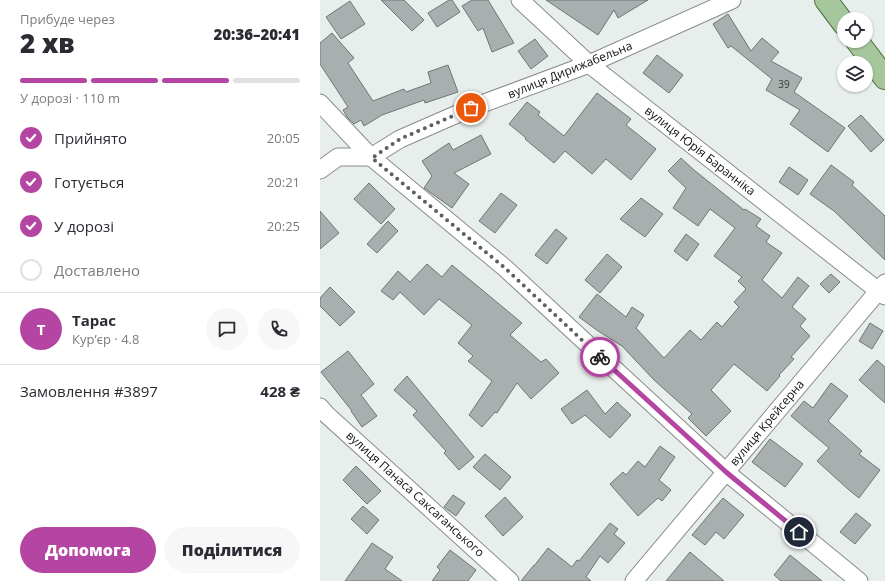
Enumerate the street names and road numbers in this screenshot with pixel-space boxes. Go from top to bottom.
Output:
street label: вулиця Дирижабельна [505,37,635,102]
street label: вулиця Юрія Баранніка [641,102,759,199]
street label: вулиця Крейсерна [725,376,808,469]
street label: вулиця Панаса Саксаганського [342,427,488,560]

